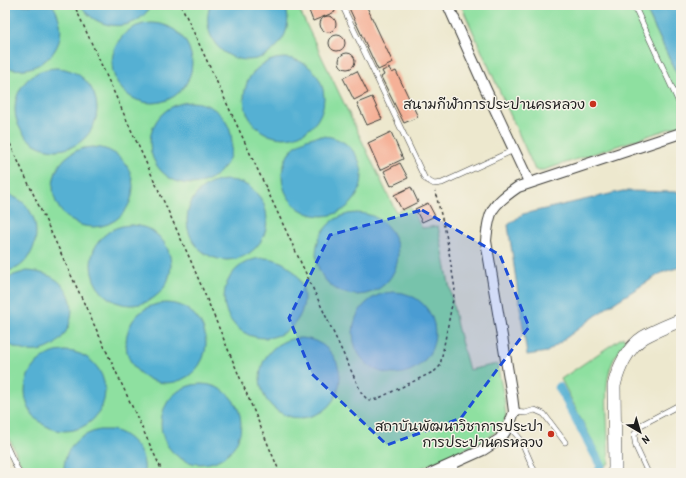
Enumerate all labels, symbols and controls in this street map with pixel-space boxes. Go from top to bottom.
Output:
place label: สนามกีฬาการประปานครหลวง [403,94,585,113]
marker: สนามกีฬาการประปานครหลวง [588,99,598,109]
north arrow [620,412,660,452]
place label: สถาบันพัฒนาวิชาการประปา การประปานครหลวง [375,416,543,451]
marker: สถาบันพัฒนาวิชาการประปา การประปานครหลวง [546,429,556,439]
text: N [639,433,653,447]

